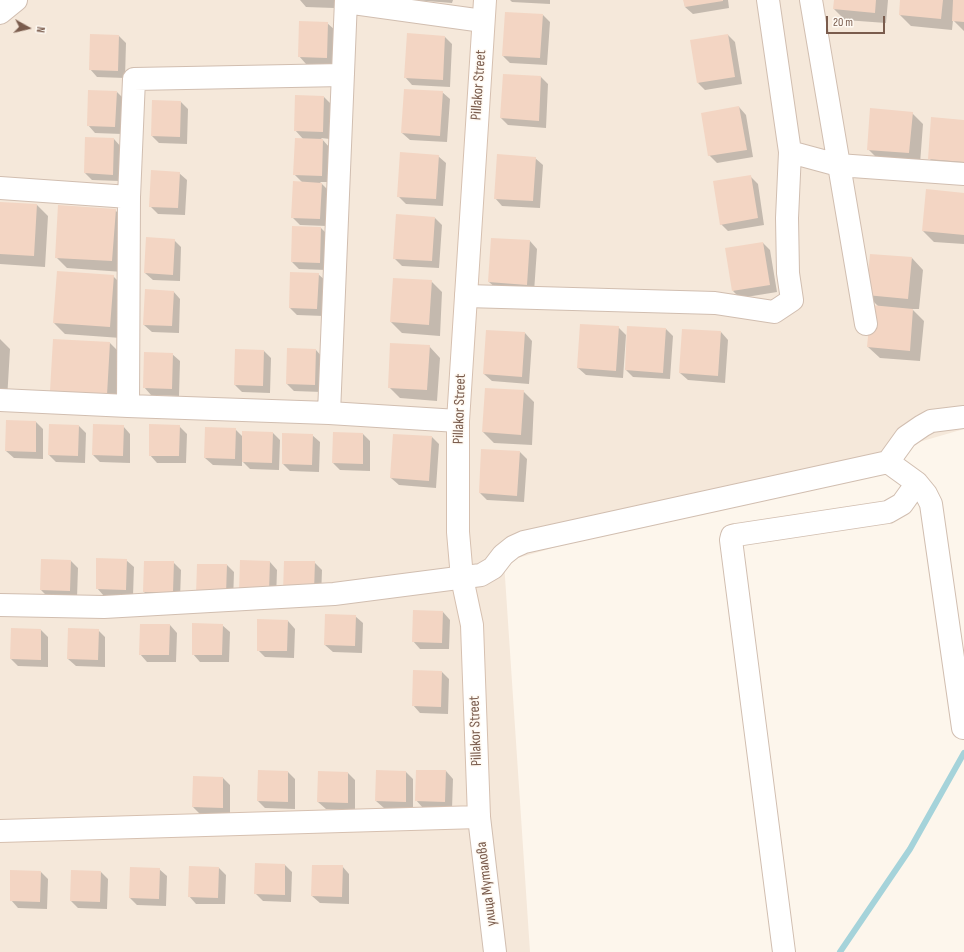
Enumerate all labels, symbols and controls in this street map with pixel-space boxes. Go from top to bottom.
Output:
north arrow [8,8,48,48]
scale bar [828,8,887,34]
text: 20 m [833,15,853,30]
text: N [34,26,47,34]
street label: Pillakor Street [468,49,490,121]
street label: Pillakor Street [450,373,470,445]
street label: Pillakor Street [466,695,486,767]
street label: улица Муталова [473,841,501,927]

